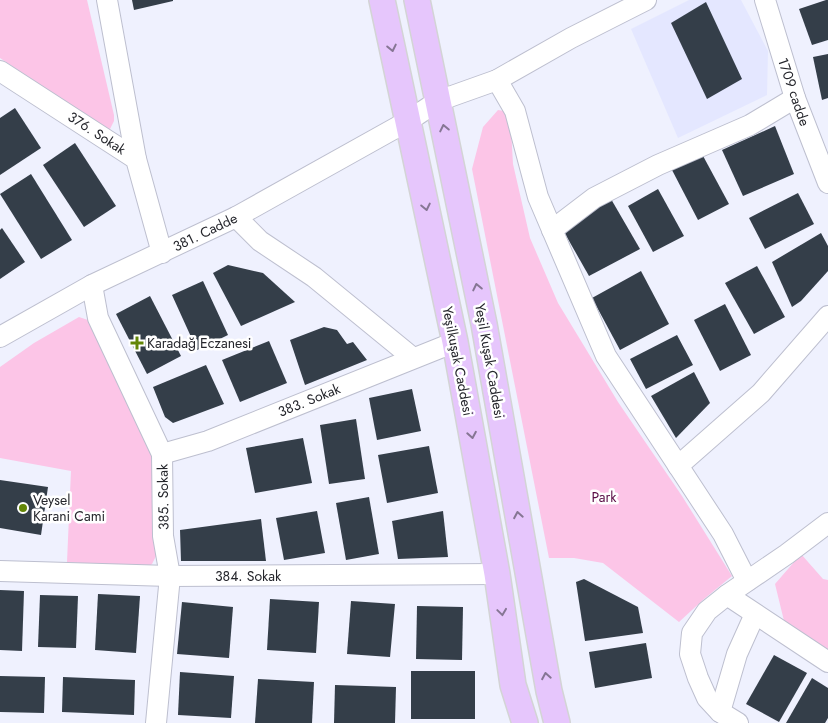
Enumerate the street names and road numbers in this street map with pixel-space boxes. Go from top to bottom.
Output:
street label: 1709 cadde [773,55,815,129]
street label: 376. Sokak [64,107,131,160]
street label: 381. Cadde [169,208,241,256]
street label: Yeşil Kuşak Caddesi [470,302,510,420]
street label: Yeşilkuşak Caddesi [438,305,478,417]
street label: 383. Sokak [275,378,344,422]
street label: 385. Sokak [152,463,174,530]
street label: 384. Sokak [215,566,282,586]

